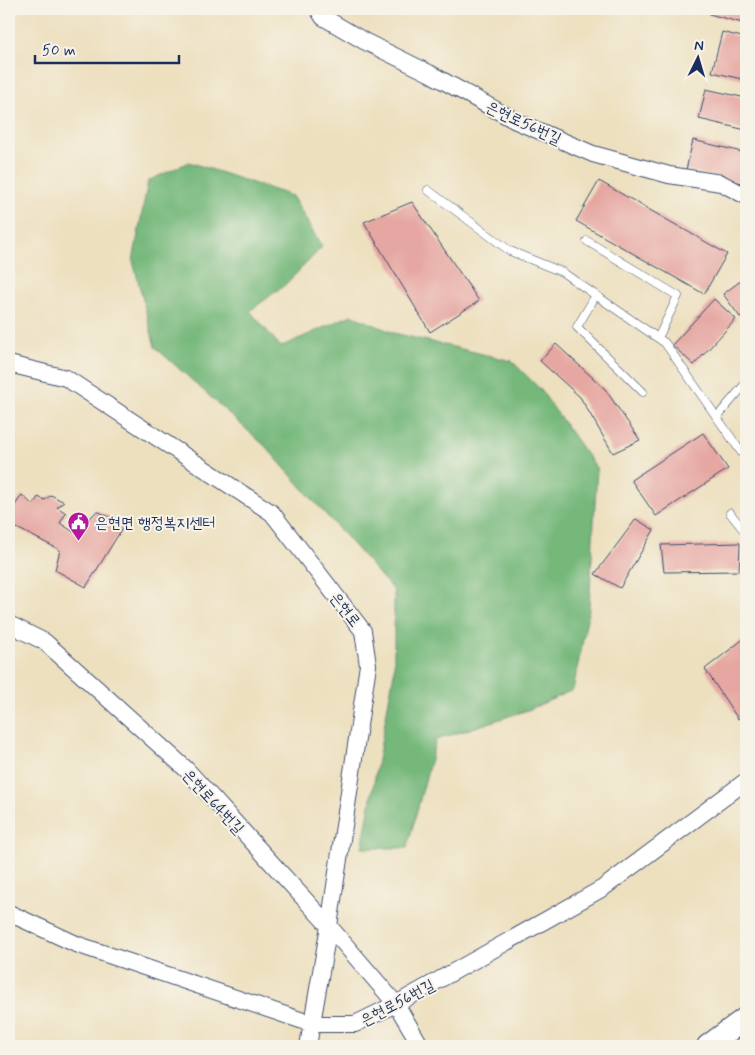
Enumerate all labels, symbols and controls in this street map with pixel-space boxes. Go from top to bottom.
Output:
scale bar [35,32,179,64]
north arrow [672,32,722,82]
text: N [694,37,704,55]
text: 50 m [42,41,76,61]
street label: 은현로56번길 [482,97,565,150]
public building icon: 은현면 행정복지센터 [67,510,91,541]
place label: 은현면 행정복지센터 [95,513,215,534]
street label: 은현로 [325,588,365,632]
street label: 은현로64번길 [177,765,249,839]
street label: 은현로56번길 [357,975,439,1032]

